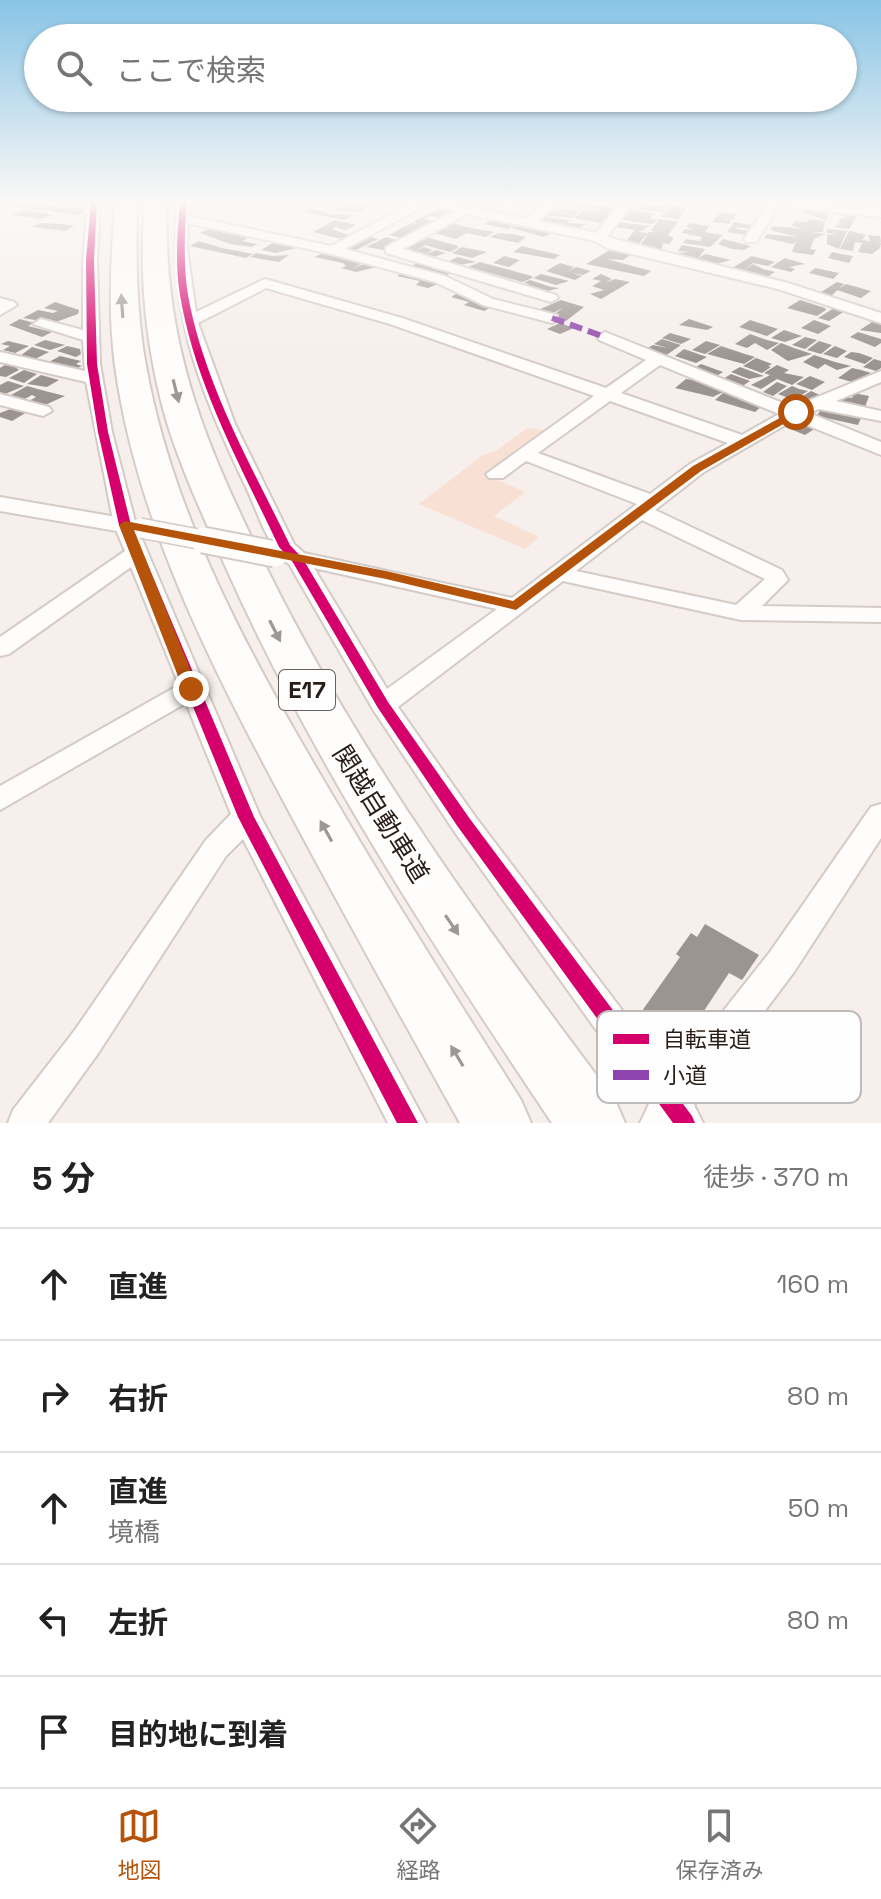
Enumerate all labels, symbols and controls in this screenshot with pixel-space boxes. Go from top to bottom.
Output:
search box [24,24,857,112]
icon: search [52,46,96,90]
text: ここで検索 [116,51,266,90]
one-way arrow [115,293,128,318]
one-way arrow [170,379,183,404]
route start [778,394,814,430]
one-way arrow [268,620,281,643]
road number: E17 [279,670,335,710]
route end [173,671,209,707]
street label: 関越自動車道 [325,739,437,889]
one-way arrow [320,820,334,842]
one-way arrow [444,915,459,936]
legend [597,1011,861,1103]
text: 自転車道 [663,1025,751,1053]
one-way arrow [450,1045,464,1067]
text: 小道 [663,1061,707,1089]
text: 5 分 [32,1157,95,1200]
text: 徒歩 · 370 m [703,1160,849,1194]
icon: ahead [32,1262,76,1306]
text: 直進 [108,1267,168,1306]
text: 160 m [777,1267,849,1301]
icon: right [32,1374,76,1418]
text: 右折 [108,1379,168,1418]
text: 80 m [787,1379,849,1413]
text: 直進 [108,1472,168,1511]
icon: ahead [32,1486,76,1530]
text: 50 m [788,1491,849,1525]
text: 境橋 [108,1515,160,1549]
icon: left [32,1598,76,1642]
text: 左折 [108,1603,168,1642]
text: 80 m [787,1603,849,1637]
icon: arrive [32,1710,76,1754]
text: 目的地に到着 [108,1715,288,1754]
tab: 地図 [117,1804,162,1884]
tab: 経路 [396,1804,441,1884]
tab: 保存済み [675,1804,764,1884]

